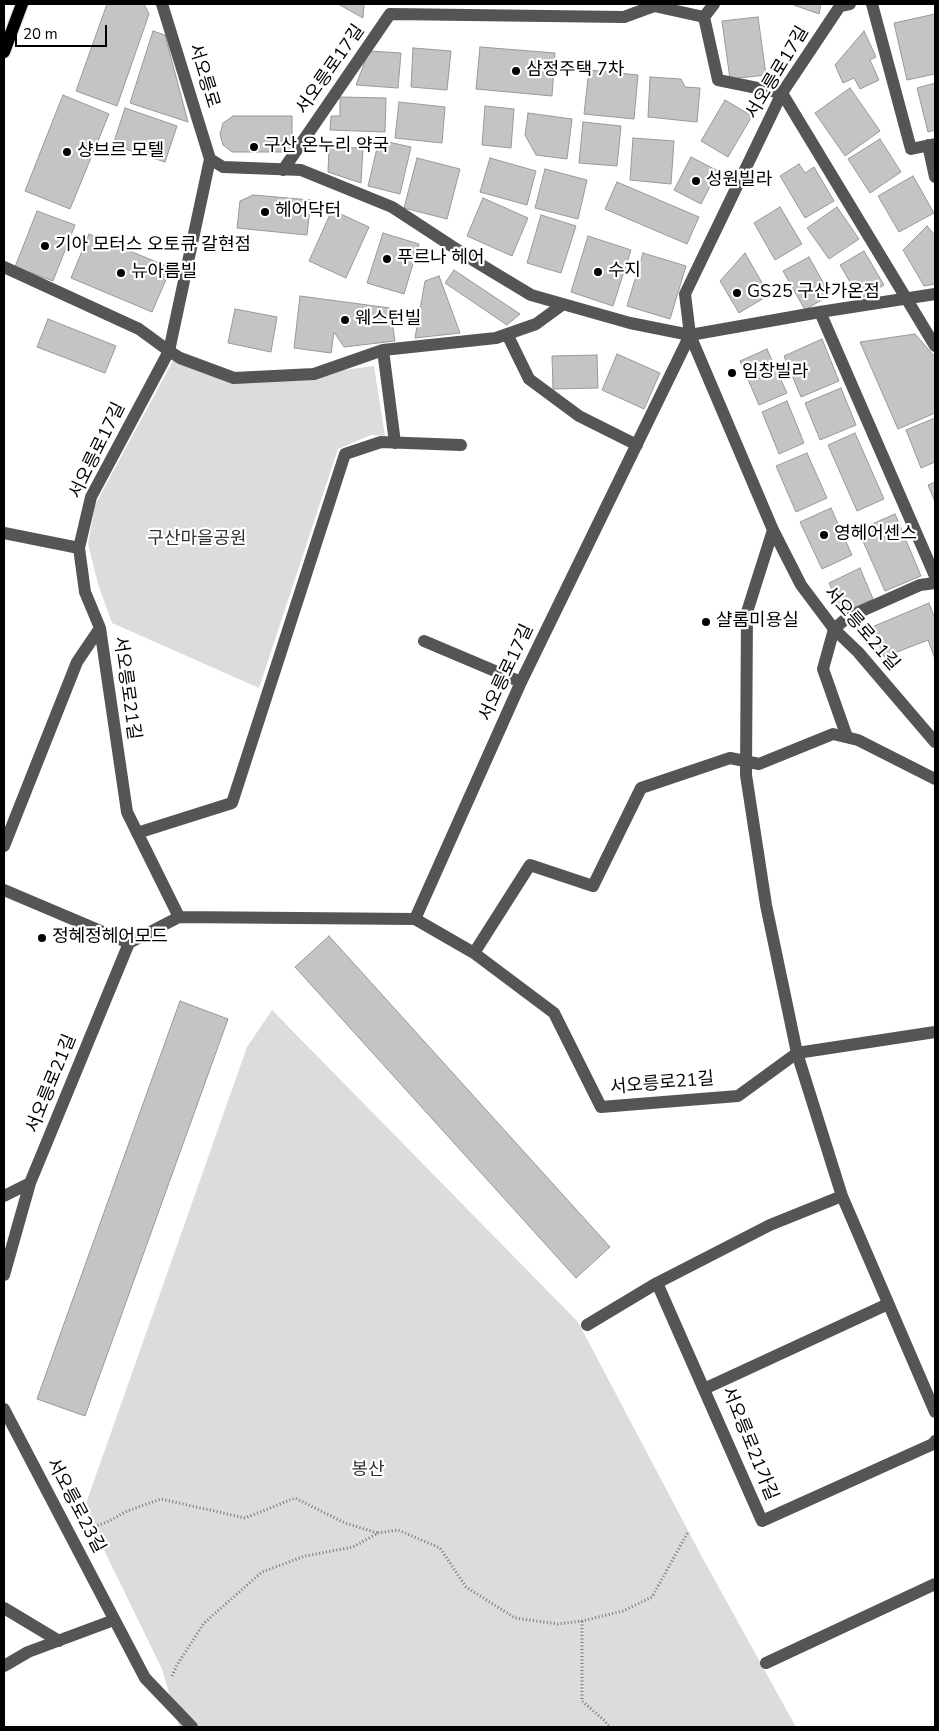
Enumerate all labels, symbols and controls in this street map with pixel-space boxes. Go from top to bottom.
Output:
scale bar [18,15,110,47]
street label: 서오릉로17길 [292,21,370,119]
street label: 서오릉로17길 [742,23,814,123]
text: 20 m [23,24,58,44]
street label: 서오릉로 [183,41,223,111]
place label: 삼정주택 7차 [526,60,624,82]
marker: 삼정주택 7차 [510,65,522,77]
place label: 구산 온누리 약국 [264,136,389,158]
place label: 샹브르 모텔 [77,141,164,163]
marker: 구산 온누리 약국 [248,141,260,153]
marker: 샹브르 모텔 [61,146,73,158]
place label: 성원빌라 [706,170,772,192]
marker: 성원빌라 [690,175,702,187]
place label: 헤어닥터 [275,201,341,223]
marker: 헤어닥터 [259,206,271,218]
place label: 기아 모터스 오토큐 갈현점 [55,235,251,257]
marker: 기아 모터스 오토큐 갈현점 [39,240,51,252]
place label: 푸르나 헤어 [397,248,484,270]
marker: 푸르나 헤어 [381,253,393,265]
place label: 수지 [608,261,641,283]
place label: 뉴아름빌 [131,262,197,284]
marker: 수지 [592,266,604,278]
marker: 뉴아름빌 [115,267,127,279]
place label: GS25 구산가온점 [747,282,880,304]
marker: GS25 구산가온점 [731,287,743,299]
place label: 웨스턴빌 [355,309,421,331]
marker: 웨스턴빌 [339,314,351,326]
place label: 임창빌라 [742,362,808,384]
marker: 임창빌라 [726,367,738,379]
street label: 서오릉로17길 [65,399,131,503]
place label: 영헤어센스 [834,524,917,546]
park label: 구산마을공원 [147,529,247,551]
marker: 영헤어센스 [818,529,830,541]
street label: 서오릉로21길 [819,583,903,675]
place label: 샬롬미용실 [716,611,799,633]
marker: 샬롬미용실 [700,616,712,628]
street label: 서오릉로17길 [475,621,539,725]
street label: 서오릉로21길 [108,635,144,741]
place label: 정혜정헤어모드 [52,927,168,949]
marker: 정혜정헤어모드 [36,932,48,944]
street label: 서오릉로21길 [22,1032,82,1136]
street label: 서오릉로21길 [609,1069,715,1099]
street label: 서오릉로21가길 [716,1384,782,1504]
street label: 서오릉로23길 [41,1455,109,1557]
park label: 봉산 [351,1460,385,1482]

